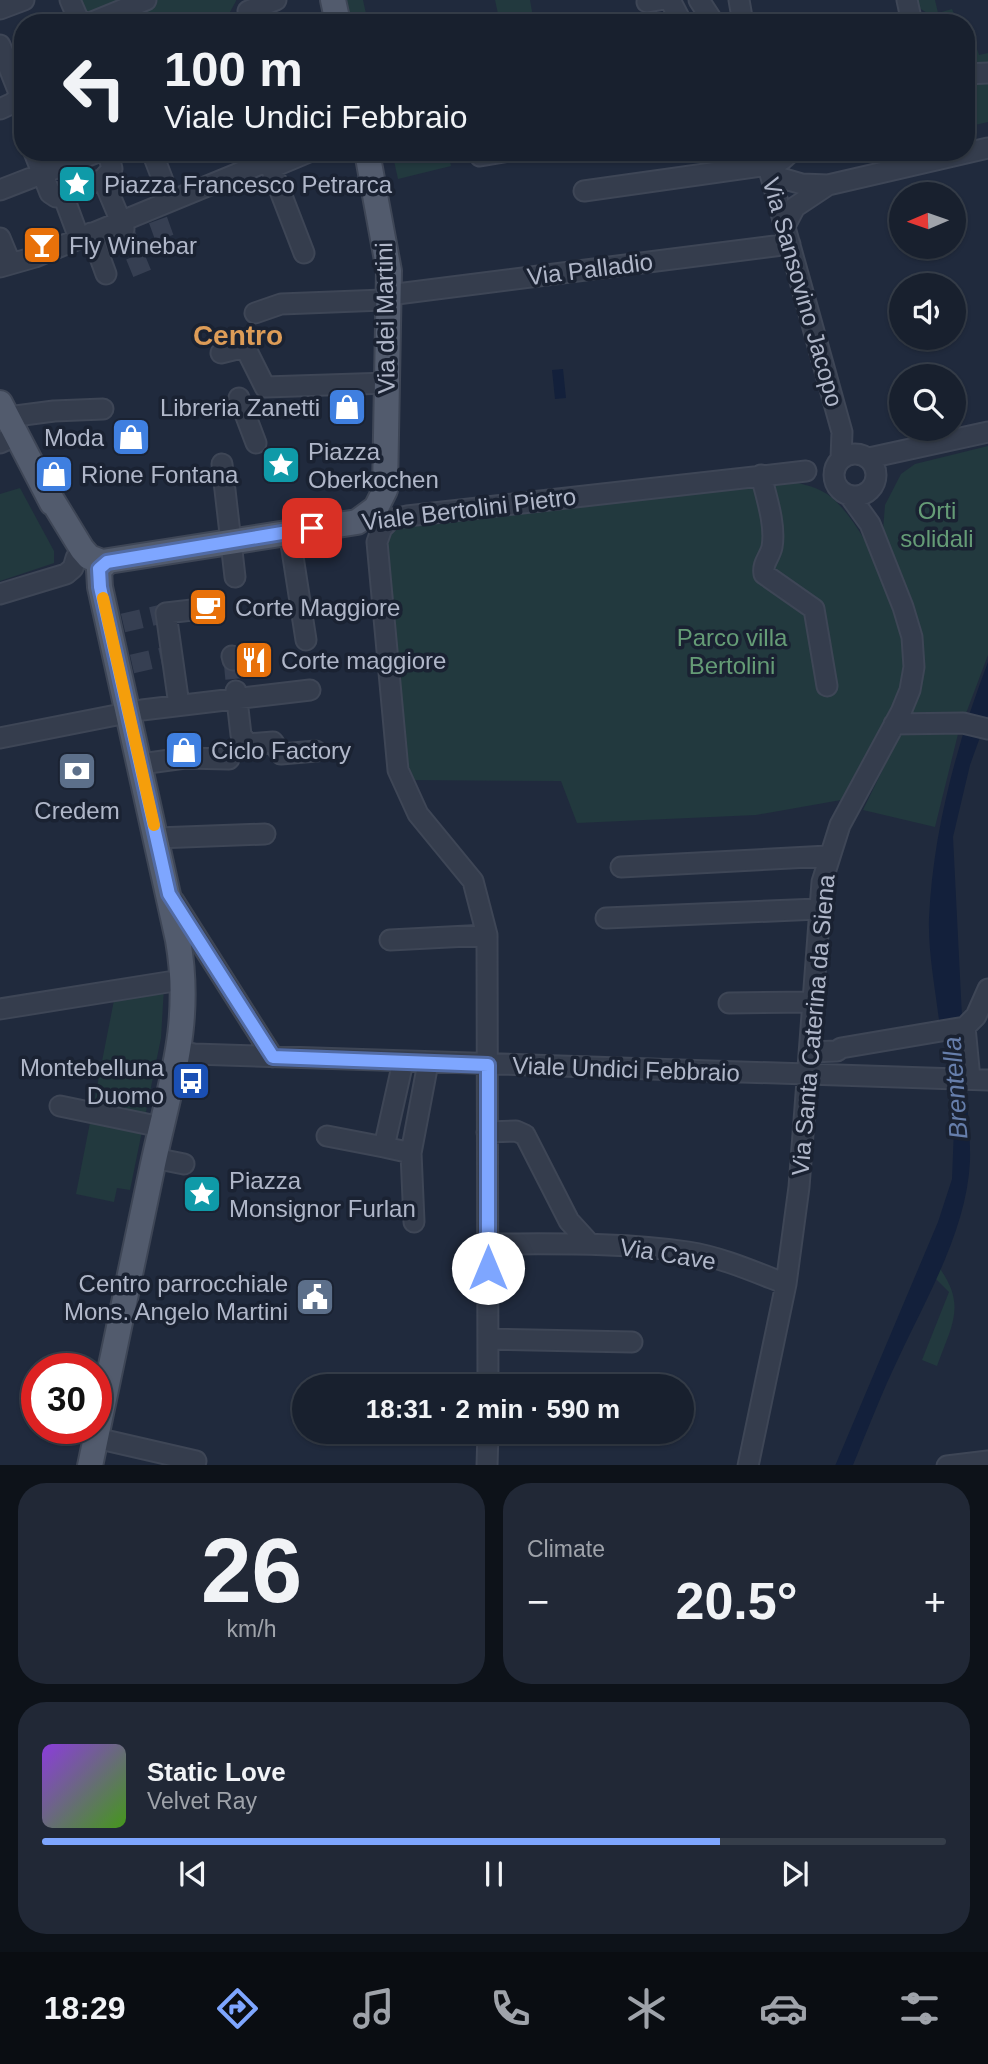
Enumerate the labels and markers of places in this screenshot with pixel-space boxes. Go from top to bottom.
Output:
place icon: Piazza Francesco Petrarca [56,163,98,205]
place label: Piazza Francesco Petrarca [104,171,393,198]
bar icon: Fly Winebar [21,224,63,266]
place label: Fly Winebar [69,232,197,259]
shop icon: Libreria Zanetti [326,386,368,428]
place label: Libreria Zanetti [160,394,320,421]
shop icon: Moda [110,416,152,458]
place label: Moda [44,424,105,451]
place label: Piazza Oberkochen [308,438,439,493]
place icon: Piazza Oberkochen [260,444,302,486]
shop icon: Rione Fontana [33,453,75,495]
place label: Rione Fontana [81,461,239,488]
pin [282,498,342,558]
cafe icon: Corte Maggiore [187,586,229,628]
place label: Corte Maggiore [235,594,400,621]
restaurant icon: Corte maggiore [233,639,275,681]
place label: Corte maggiore [281,647,446,674]
shop icon: Ciclo Factory [163,729,205,771]
place label: Ciclo Factory [211,737,351,764]
bank icon: Credem [56,750,98,792]
place label: Credem [34,797,120,824]
place label: Montebelluna Duomo [20,1054,165,1109]
bus stop icon: Montebelluna Duomo [170,1060,212,1102]
place label: Piazza Monsignor Furlan [229,1167,416,1222]
place icon: Piazza Monsignor Furlan [181,1173,223,1215]
place label: Centro parrocchiale Mons. Angelo Martini [64,1270,288,1325]
public building icon: Centro parrocchiale Mons. Angelo Martini [294,1276,336,1318]

